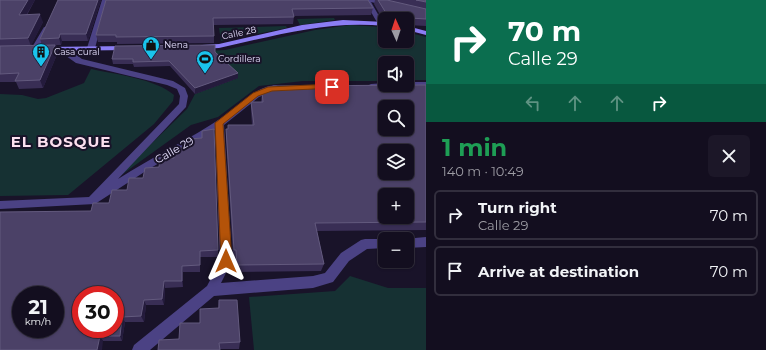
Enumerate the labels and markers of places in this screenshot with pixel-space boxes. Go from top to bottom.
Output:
shop icon: Nena [141,35,161,60]
place label: Nena [164,39,188,50]
building icon: Casa cural [31,42,51,67]
place label: Casa cural [54,46,100,57]
sports icon: Cordillera [195,49,215,74]
place label: Cordillera [218,53,261,64]
pin [315,70,349,104]

